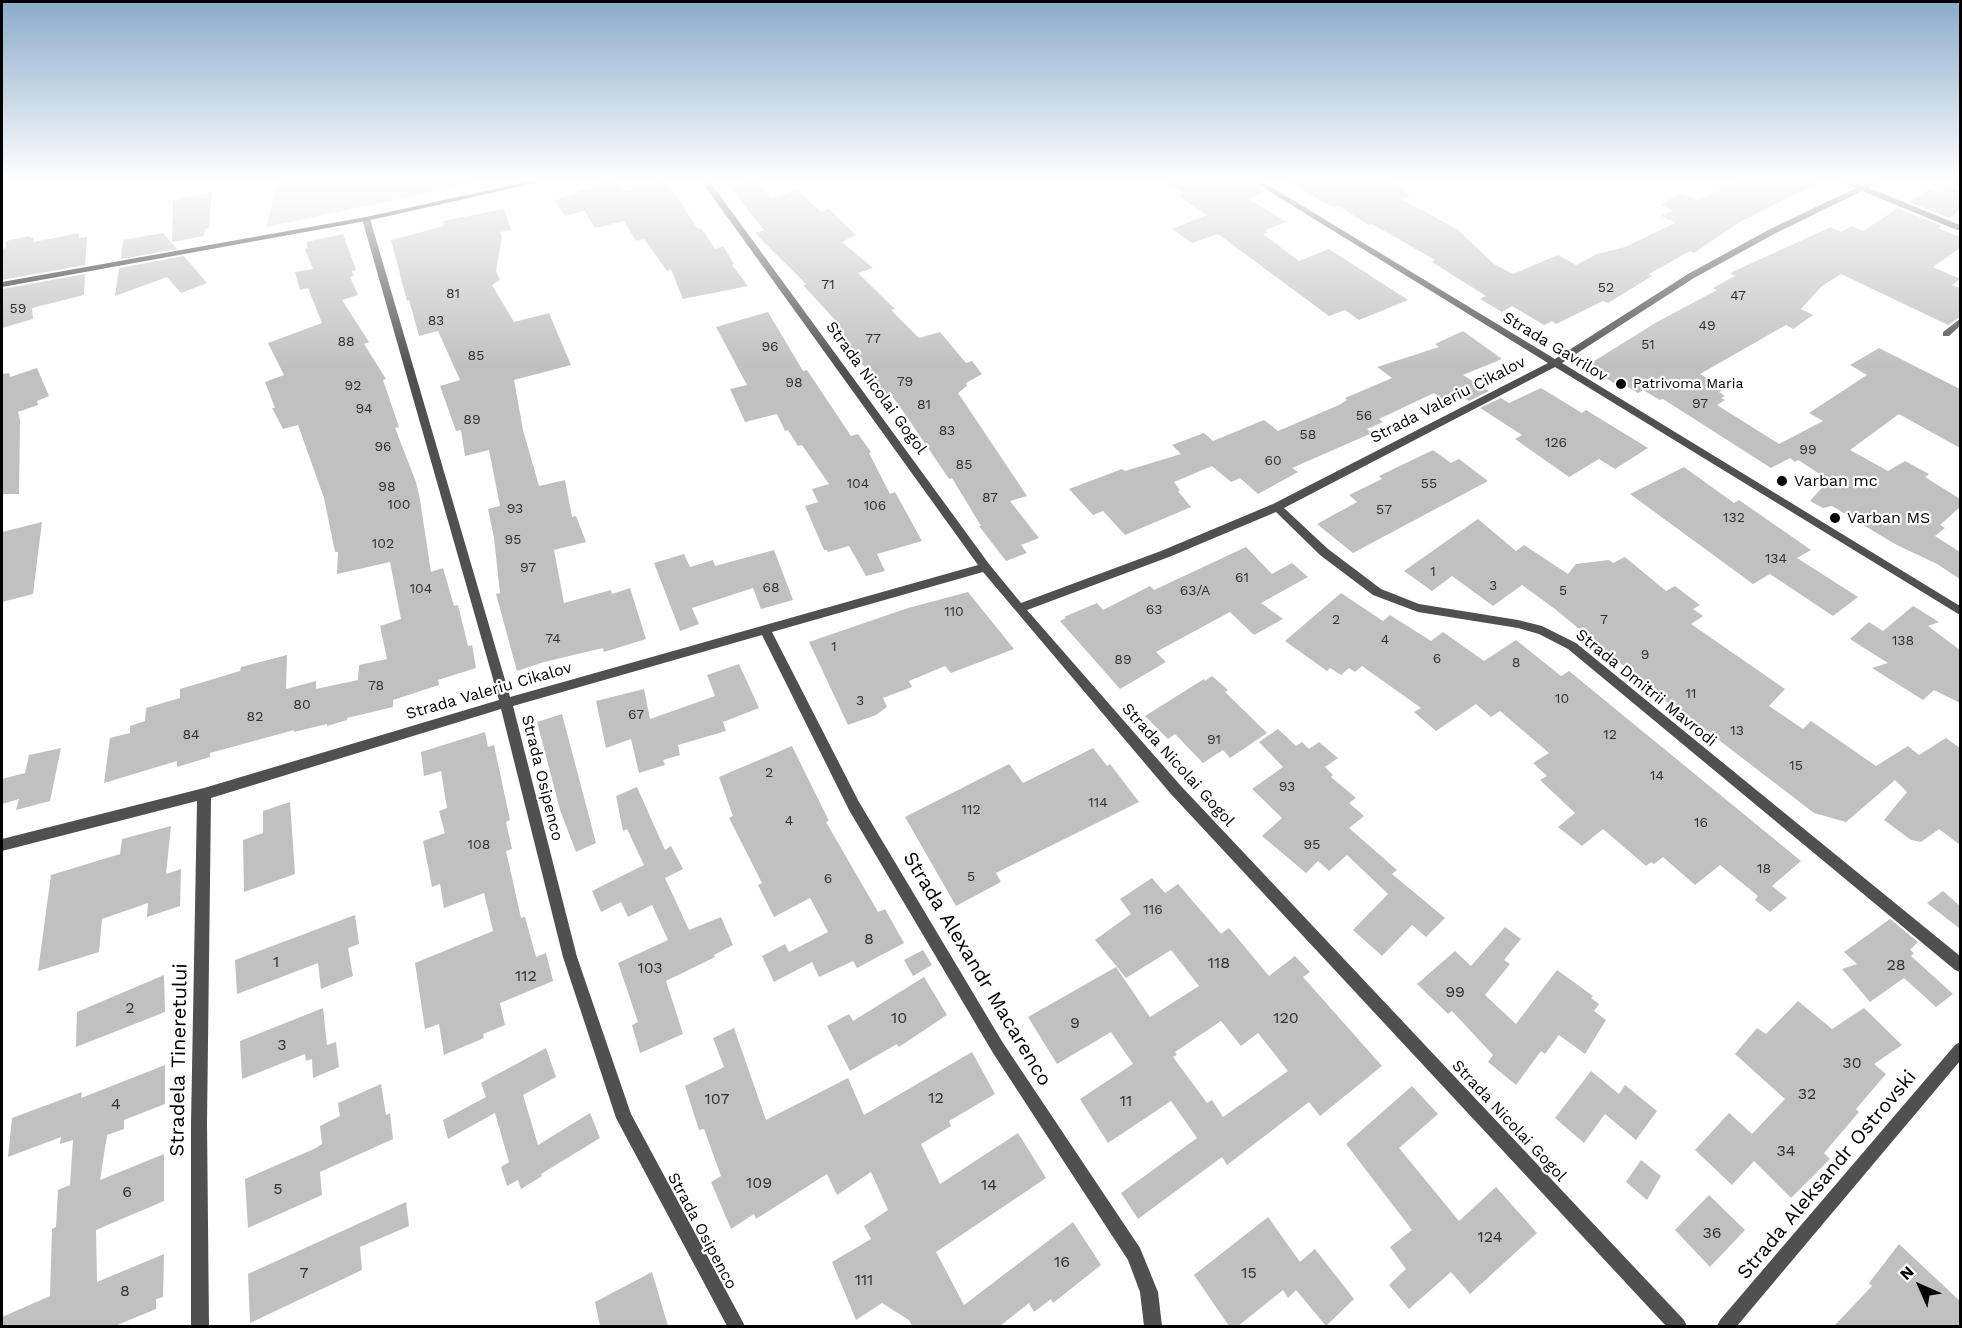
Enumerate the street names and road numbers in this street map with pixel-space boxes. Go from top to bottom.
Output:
street label: Strada Gavrilov [1499,308,1611,386]
street label: Strada Nicolai Gogol [821,318,931,458]
street label: Strada Valeriu Cikalov [1367,352,1529,448]
street label: Strada Dmitrii Mavrodi [1572,625,1720,751]
street label: Strada Valeriu Cikalov [404,658,574,724]
street label: Strada Nicolai Gogol [1118,699,1238,831]
street label: Strada Osipenco [517,713,567,843]
street label: Strada Alexandr Macarenco [897,848,1057,1090]
street label: Stradela Tineretului [165,963,193,1157]
street label: Strada Nicolai Gogol [1448,1056,1570,1186]
street label: Strada Aleksandr Ostrovski [1732,1065,1922,1285]
street label: Strada Osipenco [663,1169,741,1293]

